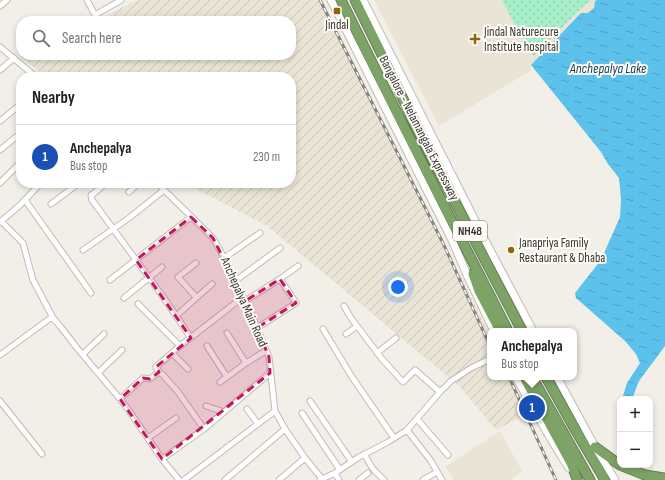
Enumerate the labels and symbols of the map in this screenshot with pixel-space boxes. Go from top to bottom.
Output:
marker: Jindal [332,6,342,16]
place label: Jindal [324,17,349,33]
place label: Jindal Naturecure Institute hospital [483,24,559,55]
marker: Jindal Naturecure Institute hospital [469,33,481,45]
street label: Bangalore - Nelamangala Expressway [375,53,463,203]
water label: Anchepalya Lake [569,60,647,77]
road number: NH48 [453,221,487,241]
place label: Janapriya Family Restaurant & Dhaba [518,235,605,266]
marker: Janapriya Family Restaurant & Dhaba [506,245,516,255]
street label: Anchepalya Main Road [217,254,271,349]
your location [388,277,408,297]
pin: 1 [519,393,545,423]

